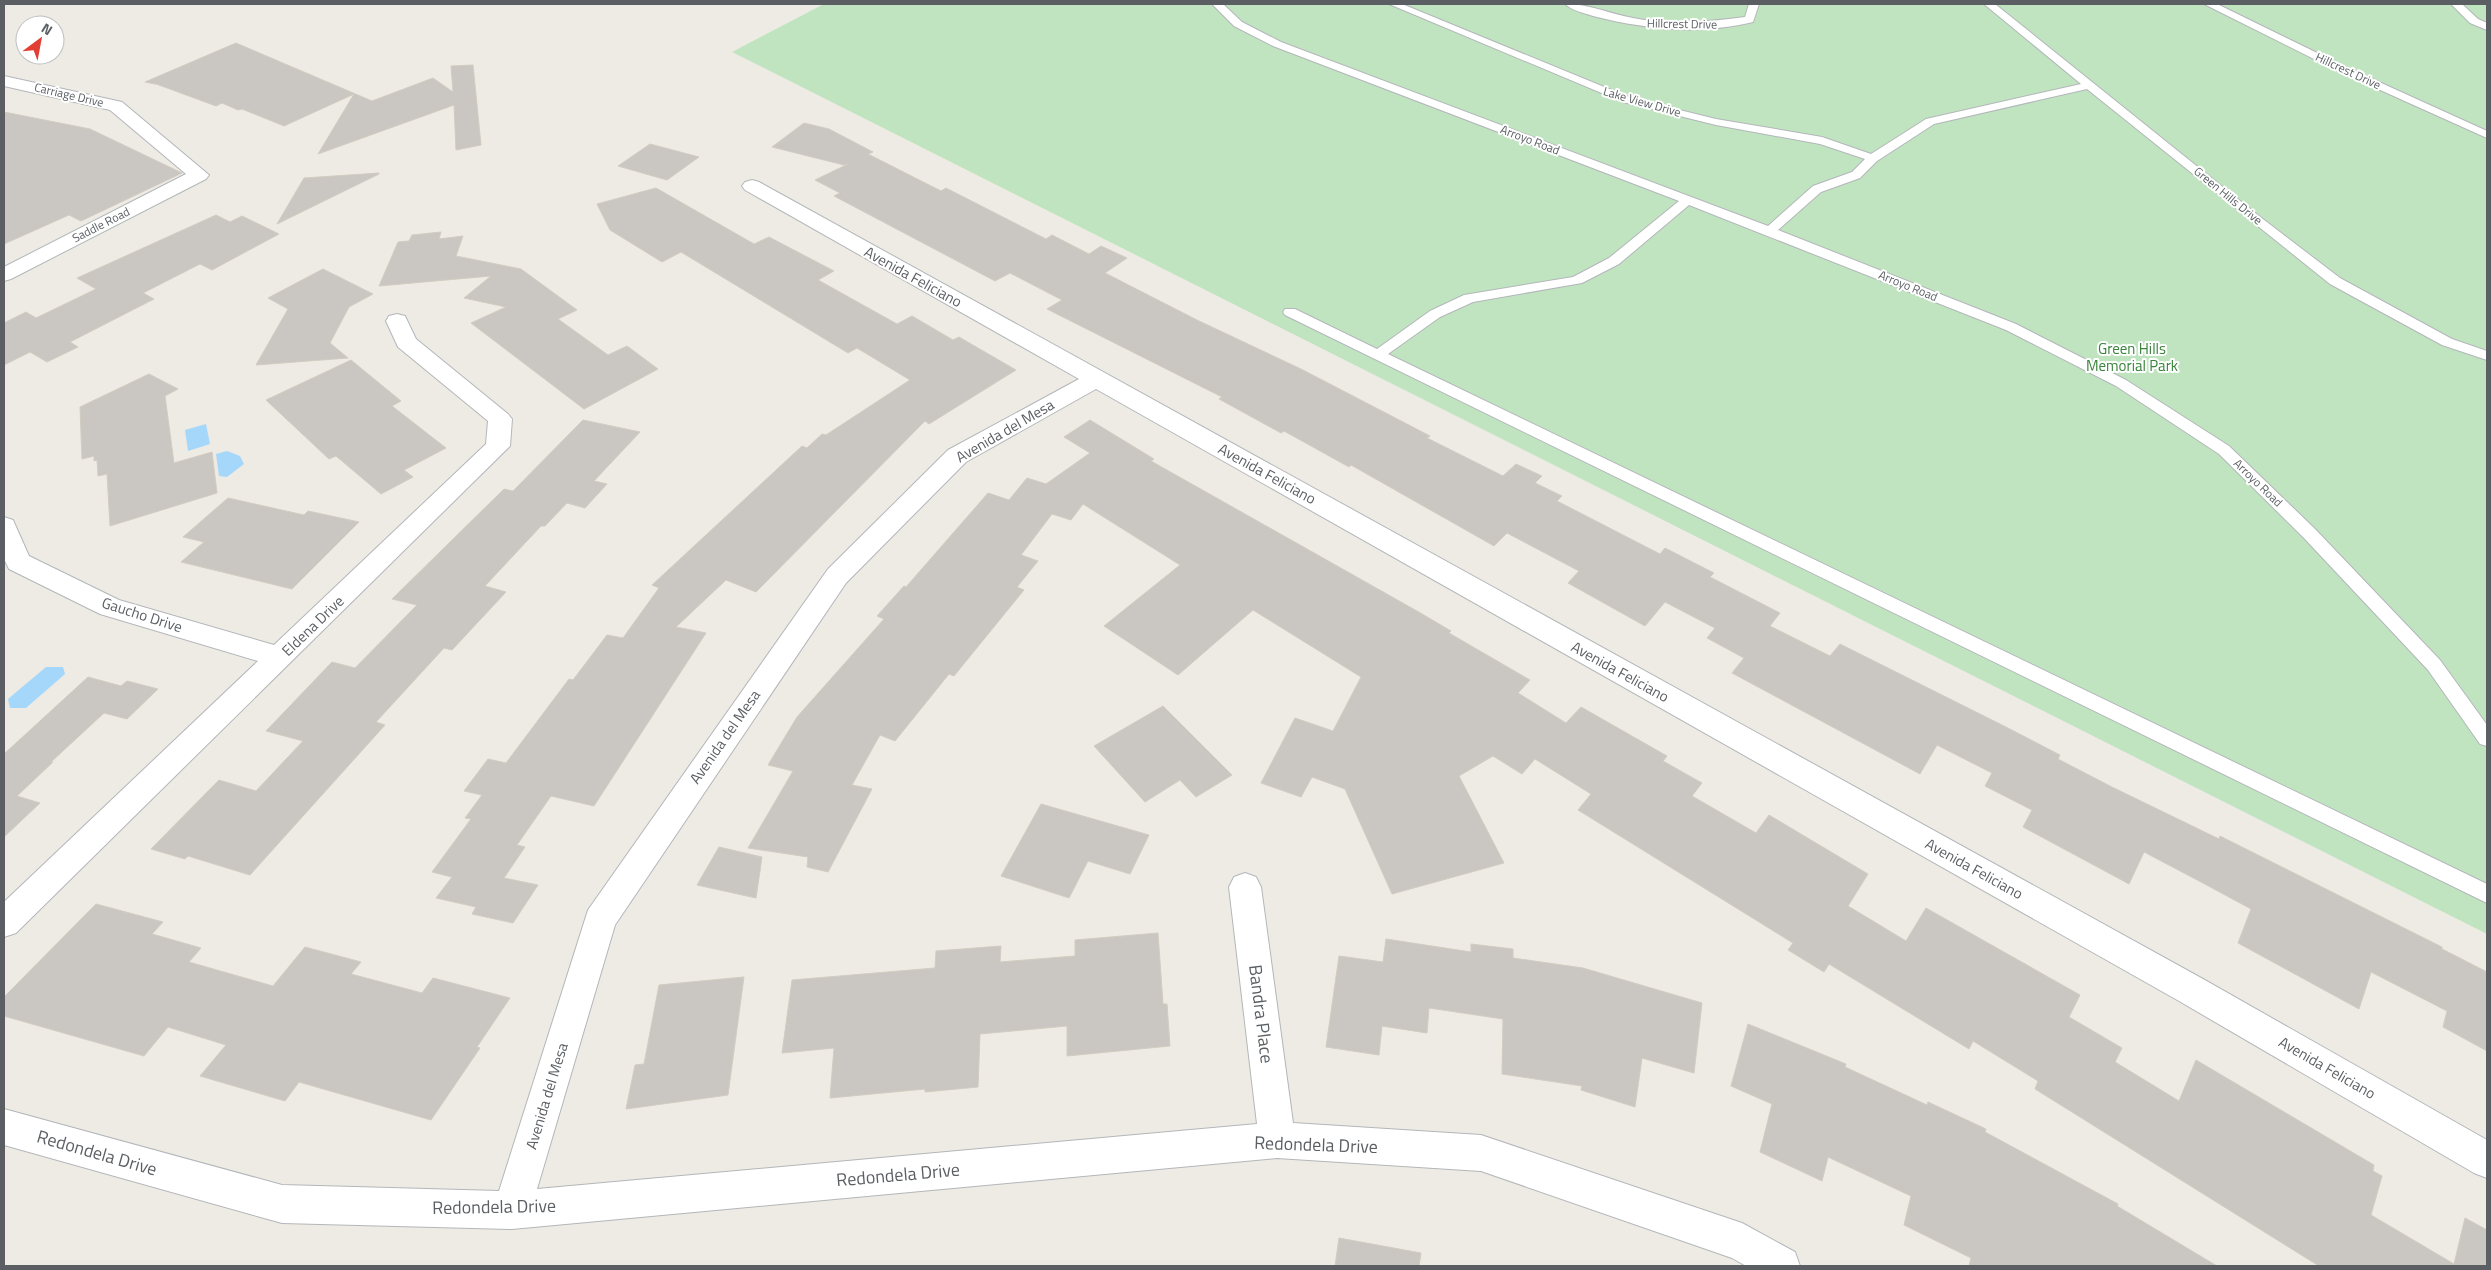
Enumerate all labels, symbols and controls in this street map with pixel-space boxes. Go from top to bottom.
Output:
street label: Hillcrest Drive [1647,13,1717,34]
north arrow [15,15,65,65]
text: N [37,17,57,40]
street label: Hillcrest Drive [2312,47,2384,94]
street label: Carriage Drive [33,77,106,112]
street label: Lake View Drive [1601,81,1683,122]
street label: Arroyo Road [1498,120,1563,160]
street label: Green Hills Drive [2190,162,2267,229]
street label: Saddle Road [69,202,133,247]
street label: Avenida Feliciano [860,240,966,313]
street label: Arroyo Road [1876,265,1941,306]
park label: Green Hills Memorial Park [2086,337,2178,377]
street label: Avenida del Mesa [951,393,1059,468]
street label: Avenida Feliciano [1214,437,1320,510]
street label: Arroyo Road [2229,454,2287,511]
street label: Eldena Drive [276,590,349,661]
street label: Gaucho Drive [99,591,185,638]
street label: Avenida Feliciano [1567,635,1673,708]
street label: Avenida del Mesa [684,685,766,788]
street label: Avenida Feliciano [1921,832,2027,905]
street label: Bandra Place [1242,963,1281,1065]
street label: Avenida Feliciano [2274,1030,2380,1105]
street label: Avenida del Mesa [519,1039,574,1152]
street label: Redondela Drive [34,1122,160,1183]
street label: Redondela Drive [1254,1129,1378,1160]
street label: Redondela Drive [835,1156,961,1193]
street label: Redondela Drive [432,1192,556,1221]

